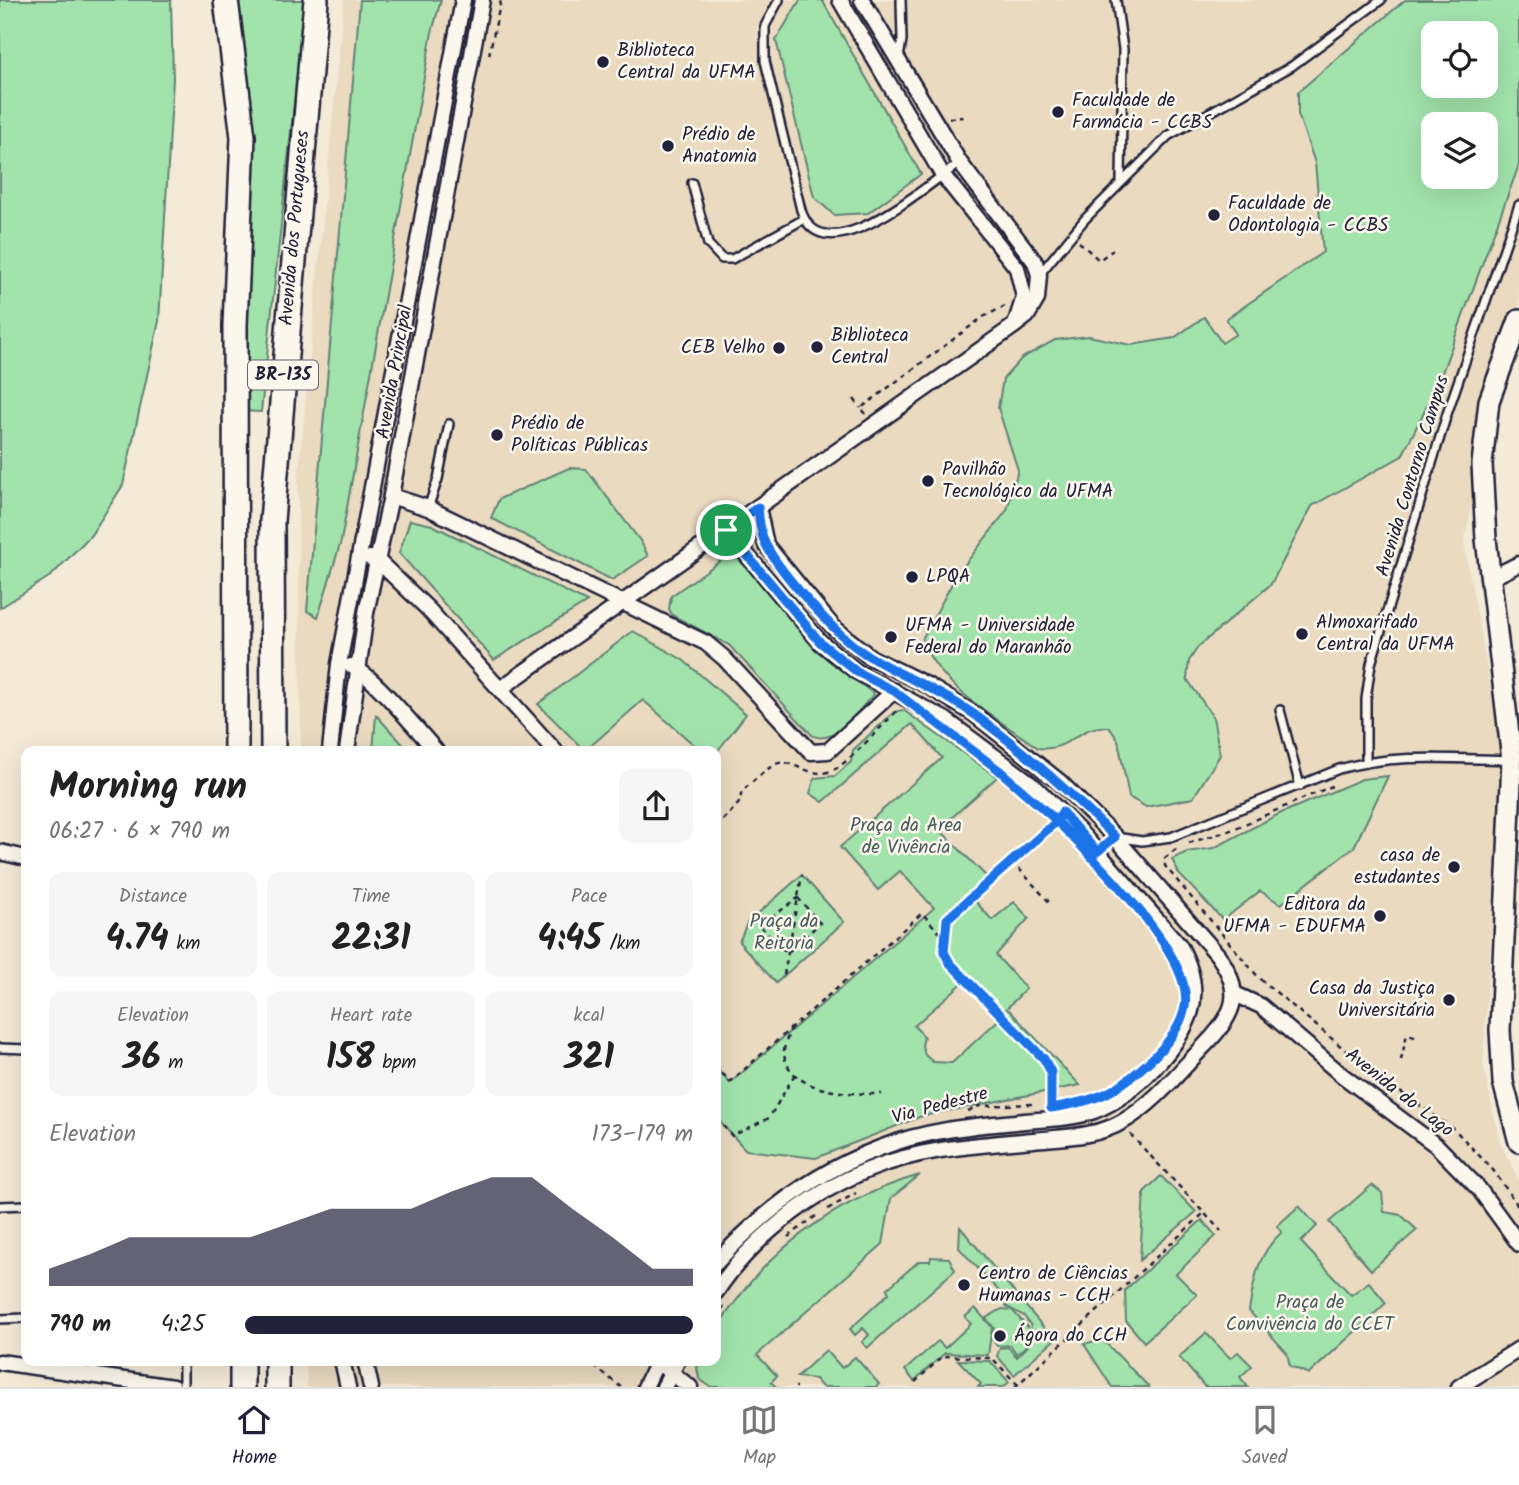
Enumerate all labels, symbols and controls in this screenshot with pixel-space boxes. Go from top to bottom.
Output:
map controls [1421,21,1498,189]
button: locate [1421,21,1498,98]
place label: Biblioteca Central da UFMA [617,36,756,88]
marker: Biblioteca Central da UFMA [595,54,611,70]
place label: Faculdade de Farmácia - CCBS [1072,86,1212,138]
marker: Faculdade de Farmácia - CCBS [1050,104,1066,120]
button: layers [1421,112,1498,189]
place label: Prédio de Anatomia [682,120,757,172]
street label: Avenida dos Portugueses [272,129,318,327]
marker: Prédio de Anatomia [660,138,676,154]
place label: Faculdade de Odontologia - CCBS [1228,189,1388,241]
marker: Faculdade de Odontologia - CCBS [1206,207,1222,223]
street label: Avenida Principal [368,302,422,441]
place label: Biblioteca Central [831,321,909,373]
place label: CEB Velho [681,333,765,363]
marker: Biblioteca Central [809,339,825,355]
marker: CEB Velho [771,340,787,356]
road number: BR-135 [248,360,318,390]
street label: Avenida Contorno Campus [1368,372,1458,580]
place label: Prédio de Políticas Públicas [511,409,648,461]
marker: Prédio de Políticas Públicas [489,427,505,443]
place label: Pavilhão Tecnológico da UFMA [942,455,1113,507]
marker: Pavilhão Tecnológico da UFMA [920,473,936,489]
pin [696,500,756,560]
icon: arrive [707,511,745,549]
place label: LPQA [926,562,970,592]
marker: LPQA [904,569,920,585]
place label: Almoxarifado Central da UFMA [1316,608,1455,660]
place label: UFMA - Universidade Federal do Maranhão [905,611,1075,663]
marker: Almoxarifado Central da UFMA [1294,626,1310,642]
marker: UFMA - Universidade Federal do Maranhão [883,629,899,645]
text: Morning run [49,758,247,818]
button: share [619,769,693,843]
park label: Praça da Area de Vivência [850,811,962,863]
text: 06:27 · 6 × 790 m [49,814,230,850]
place label: casa de estudantes [1354,841,1440,893]
marker: casa de estudantes [1446,859,1462,875]
text: Distance [119,882,187,912]
text: Time [352,882,390,912]
text: Pace [571,882,607,912]
place label: Editora da UFMA - EDUFMA [1223,890,1366,942]
park label: Praça da Reitoria [750,907,818,959]
marker: Editora da UFMA - EDUFMA [1372,908,1388,924]
text: 4.74 [106,912,169,968]
text: 22:31 [331,912,411,968]
text: 4:45 [538,912,602,968]
text: km [169,929,200,959]
text: /km [602,929,640,959]
place label: Casa da Justiça Universitária [1309,974,1435,1026]
marker: Casa da Justiça Universitária [1441,992,1457,1008]
text: Elevation [117,1001,189,1031]
text: Heart rate [330,1001,412,1031]
text: kcal [574,1001,604,1031]
text: 36 [123,1031,161,1087]
text: 158 [326,1031,375,1087]
text: 321 [564,1031,614,1087]
street label: Avenida do Lago [1338,1041,1460,1145]
text: m [161,1048,183,1078]
text: bpm [375,1048,416,1078]
street label: Via Pedestre [889,1079,992,1133]
text: Elevation [49,1117,136,1153]
text: 173–179 m [591,1117,693,1153]
place label: Centro de Ciências Humanas - CCH [978,1259,1128,1311]
marker: Centro de Ciências Humanas - CCH [956,1277,972,1293]
park label: Praça de Convivência do CCET [1226,1288,1396,1340]
text: 790 m [49,1307,111,1343]
text: 4:25 [161,1307,205,1343]
place label: Ágora do CCH [1014,1321,1127,1351]
marker: Ágora do CCH [992,1328,1008,1344]
tab: Home [232,1401,277,1473]
tab: Map [740,1401,778,1473]
tab: Saved [1242,1401,1287,1473]

